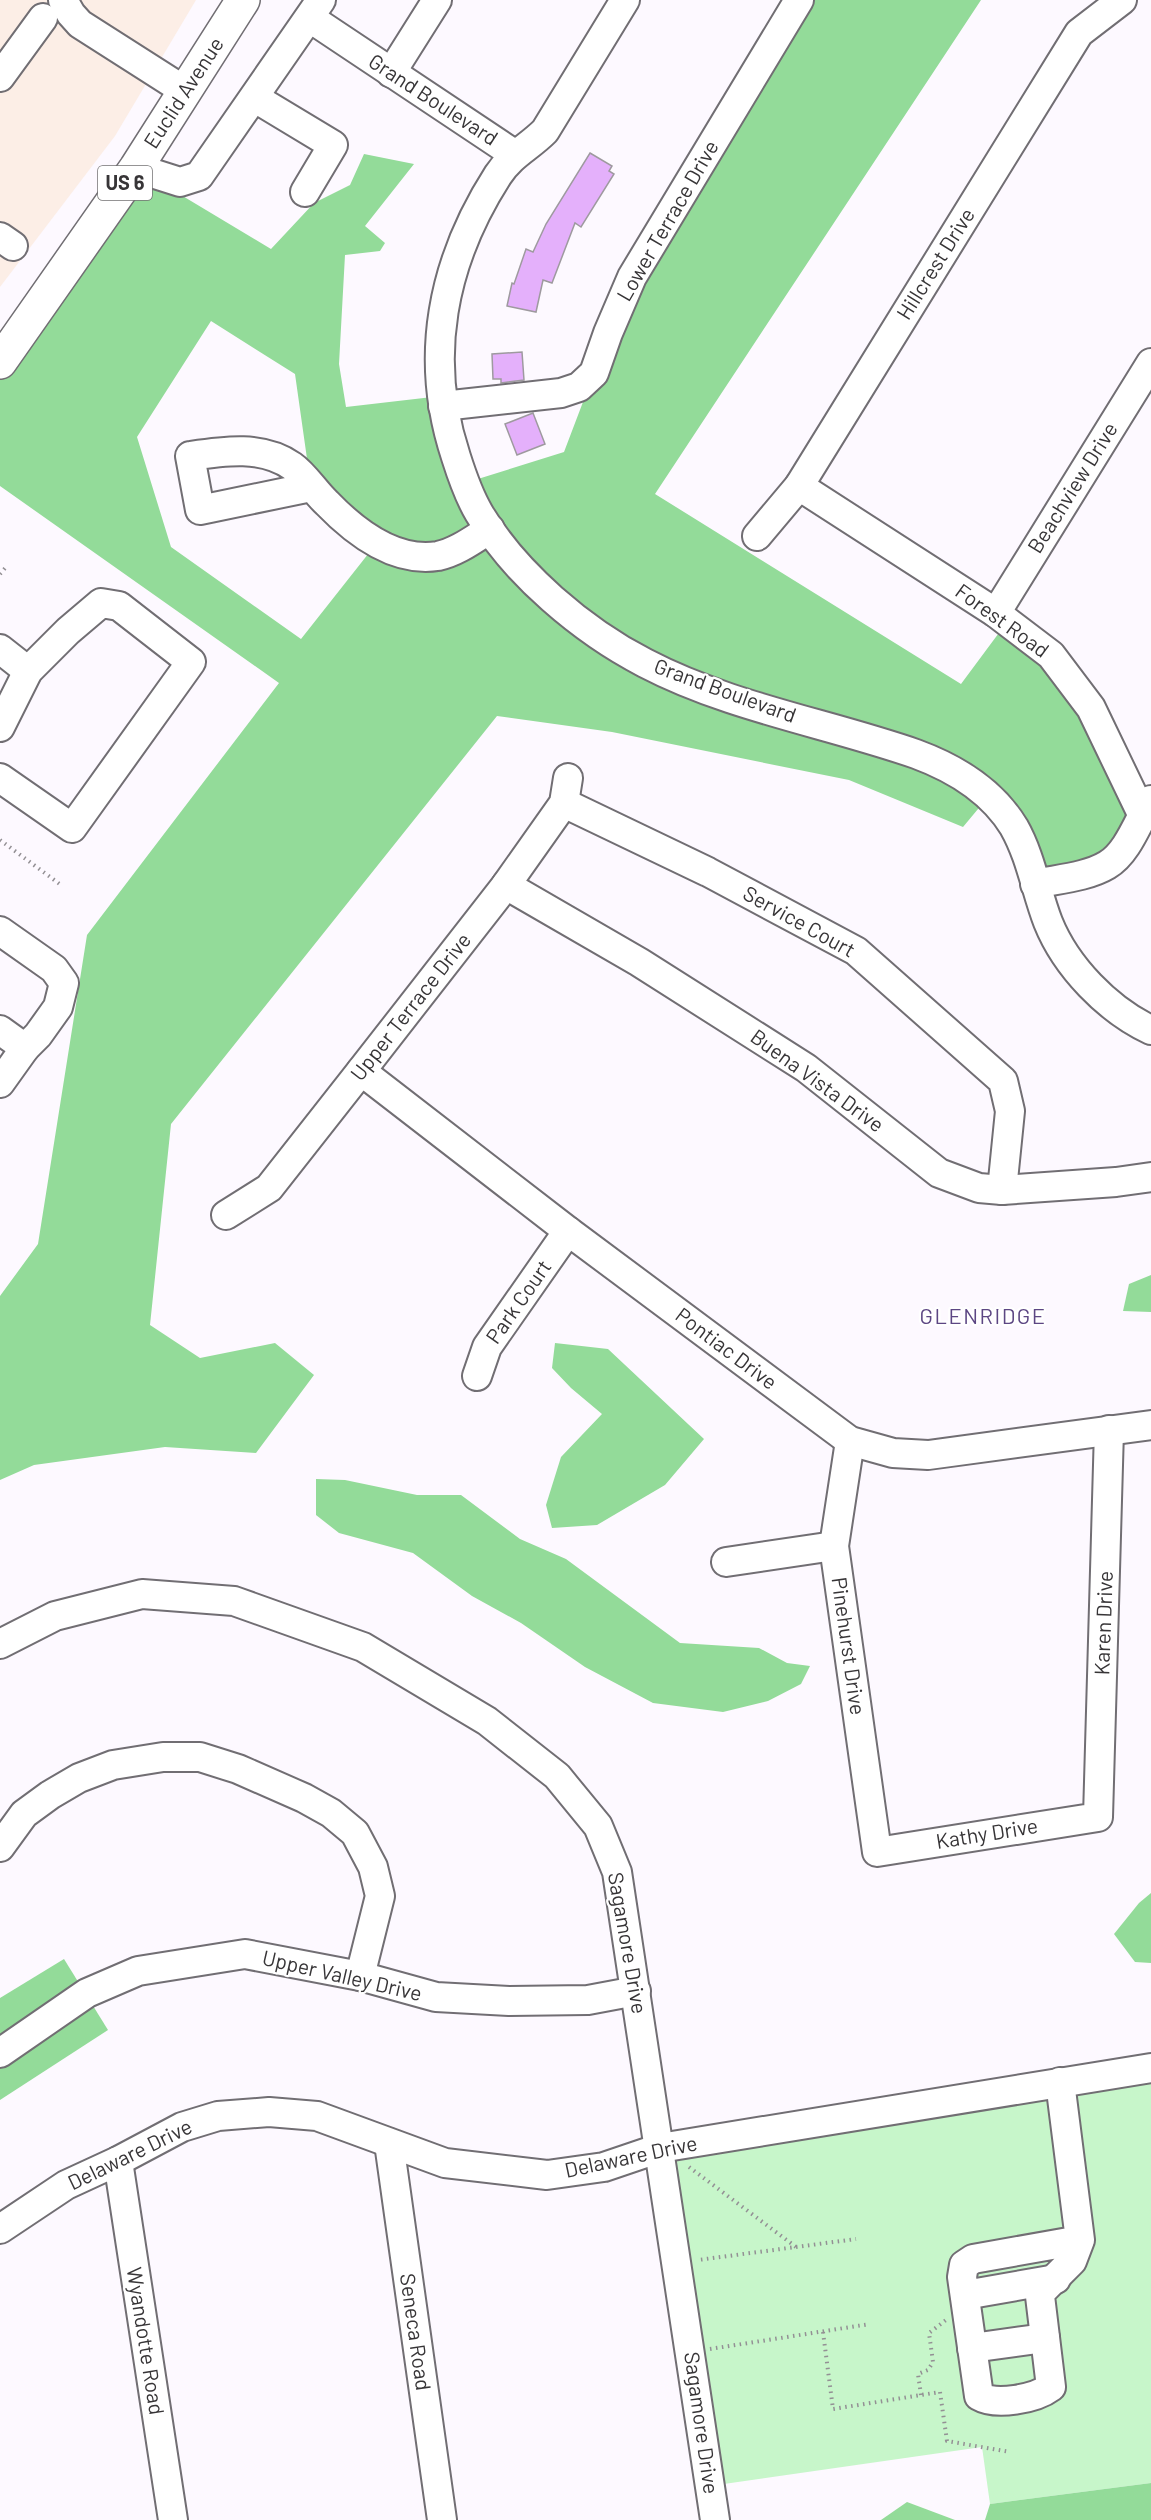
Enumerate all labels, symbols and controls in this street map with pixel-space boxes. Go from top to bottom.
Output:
street label: Euclid Avenue [138,32,228,152]
street label: Grand Boulevard [364,48,503,150]
street label: Lower Terrace Drive [611,135,723,305]
road number: US 6 [98,166,152,200]
street label: Hillcrest Drive [890,203,979,324]
street label: Beachview Drive [1022,417,1122,557]
street label: Forest Road [951,578,1054,662]
street label: Grand Boulevard [651,652,800,727]
street label: Service Court [739,880,860,962]
street label: Upper Terrace Drive [344,927,475,1085]
street label: Buena Vista Drive [746,1023,889,1137]
street label: Park Court [480,1254,556,1348]
street label: Pontiac Drive [671,1302,783,1394]
district label: GLENRIDGE [919,1302,1047,1328]
street label: Karen Drive [1088,1570,1117,1676]
street label: Pinehurst Drive [827,1575,872,1716]
street label: Kathy Drive [934,1812,1040,1853]
street label: Sagamore Drive [604,1870,653,2015]
street label: Upper Valley Drive [260,1944,425,2005]
street label: Delaware Drive [63,2113,195,2194]
street label: Delaware Drive [562,2129,699,2182]
street label: Wyandotte Road [122,2265,170,2416]
street label: Seneca Road [396,2272,437,2392]
street label: Sagamore Drive [680,2350,725,2495]

